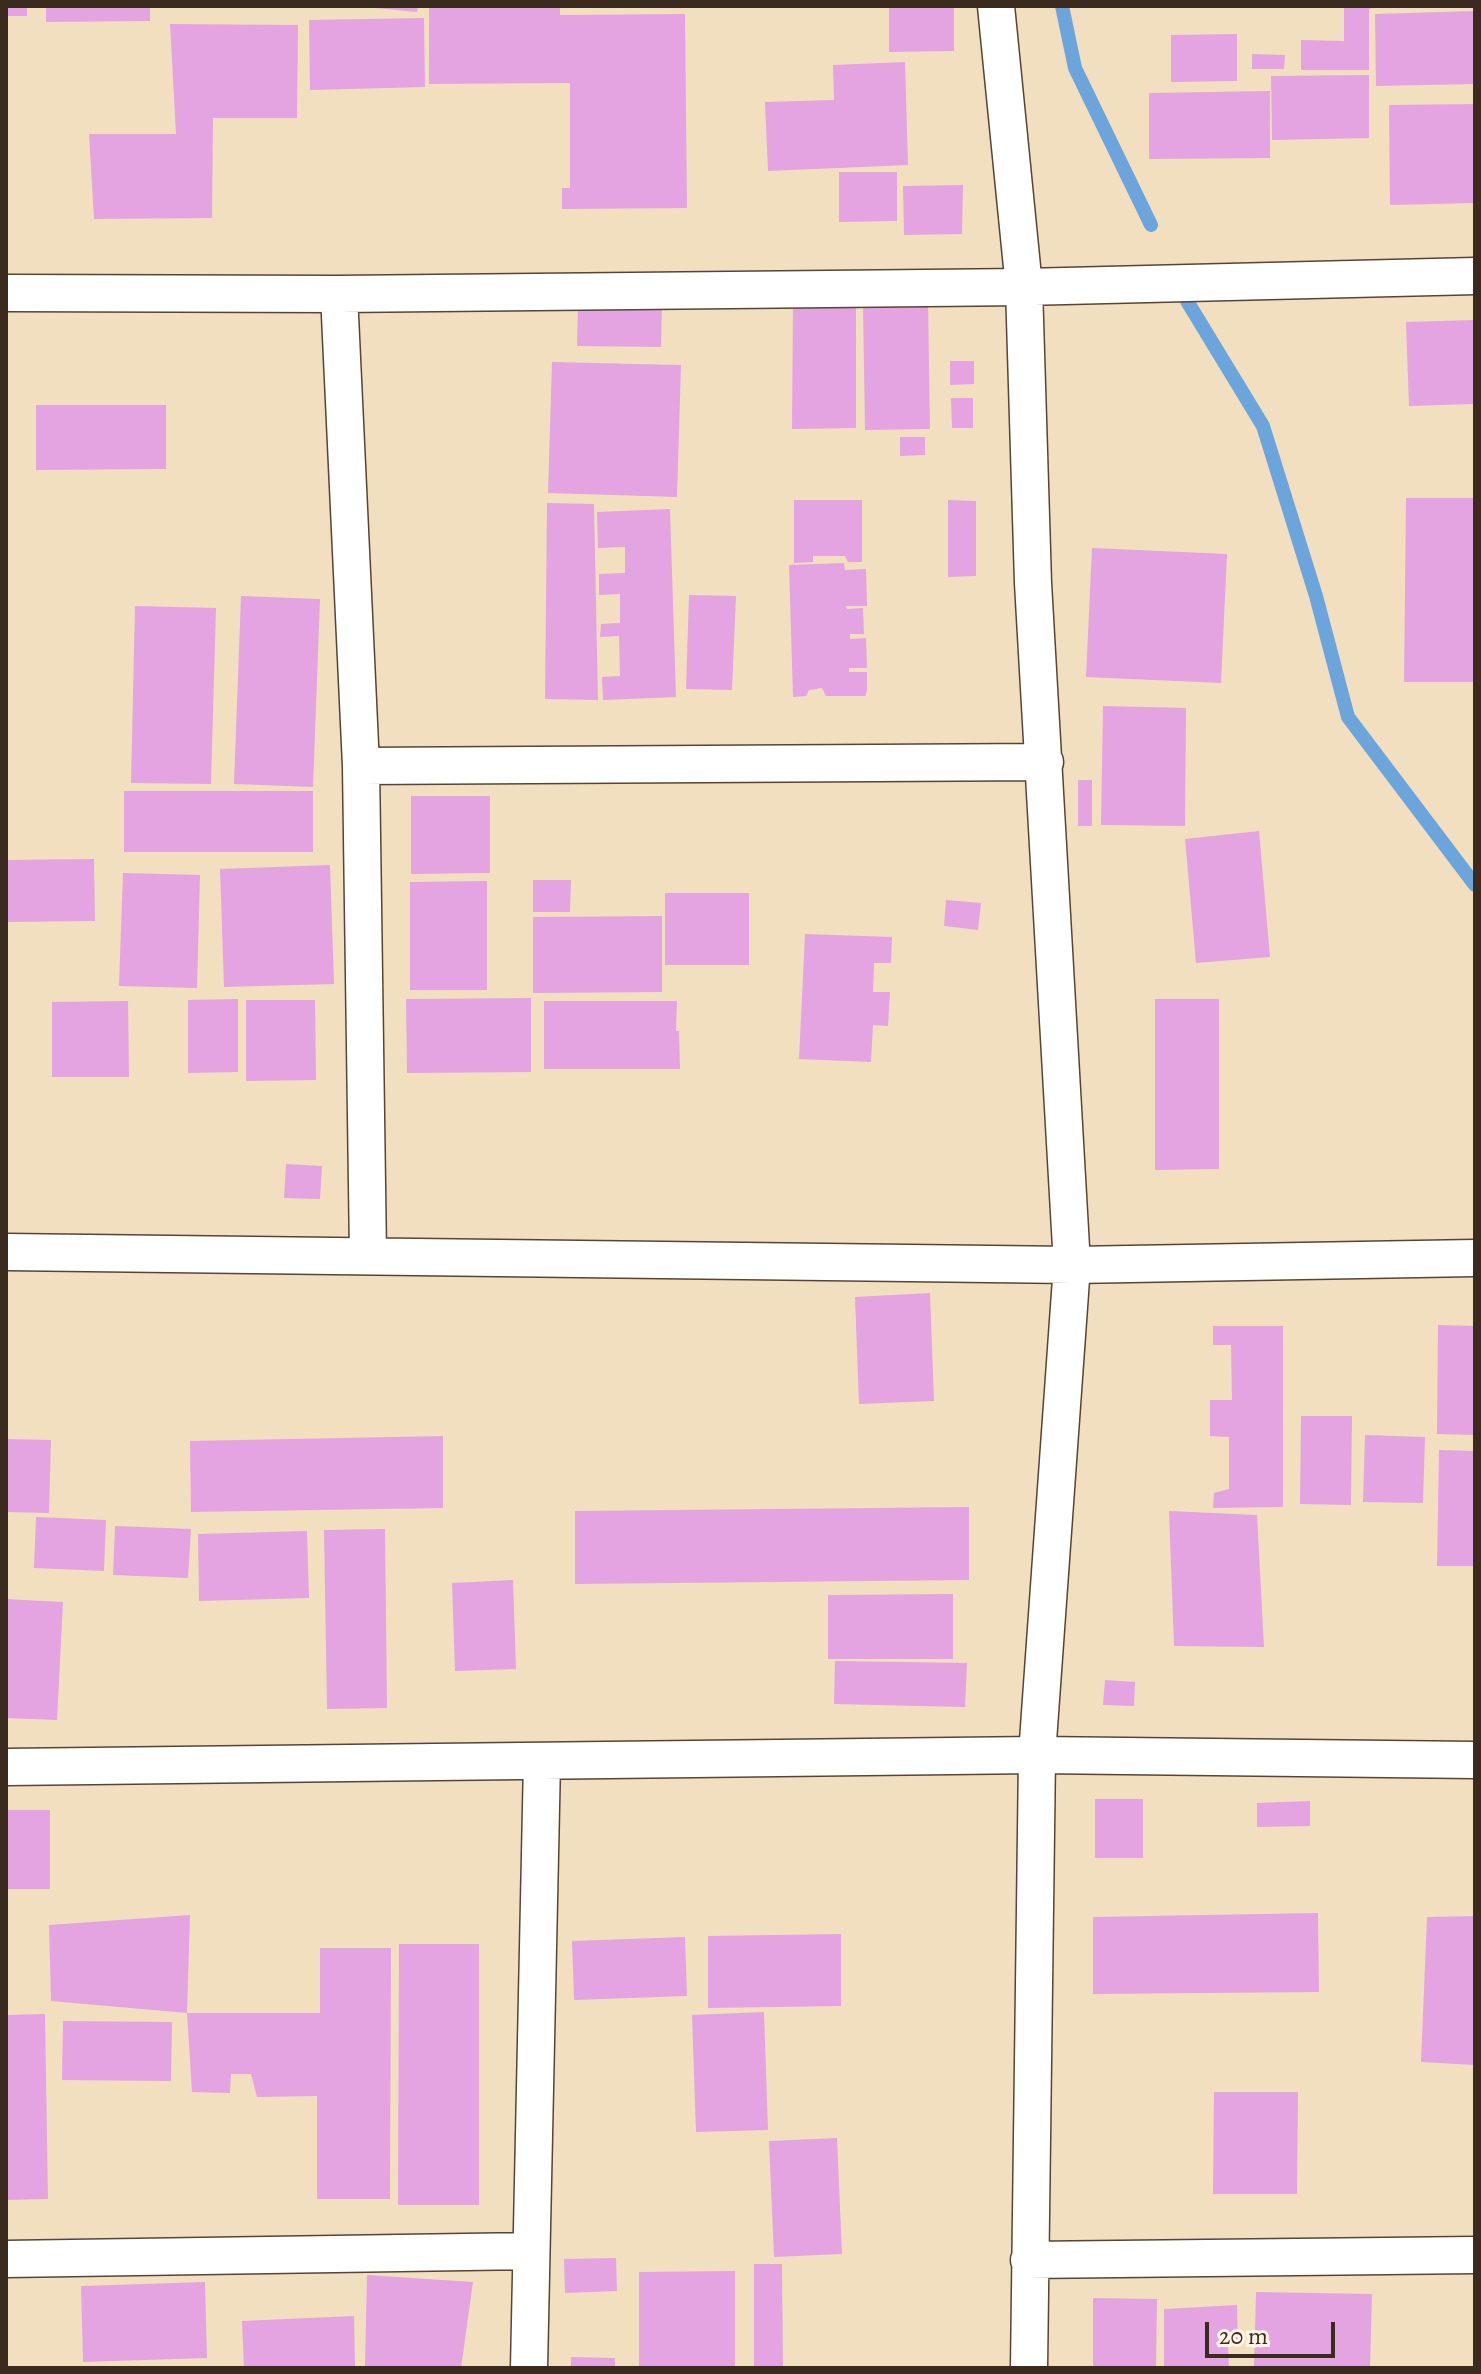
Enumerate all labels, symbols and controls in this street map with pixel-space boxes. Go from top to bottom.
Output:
scale bar [1209,2306,1339,2356]
text: 20 m [1219,2320,1268,2352]

